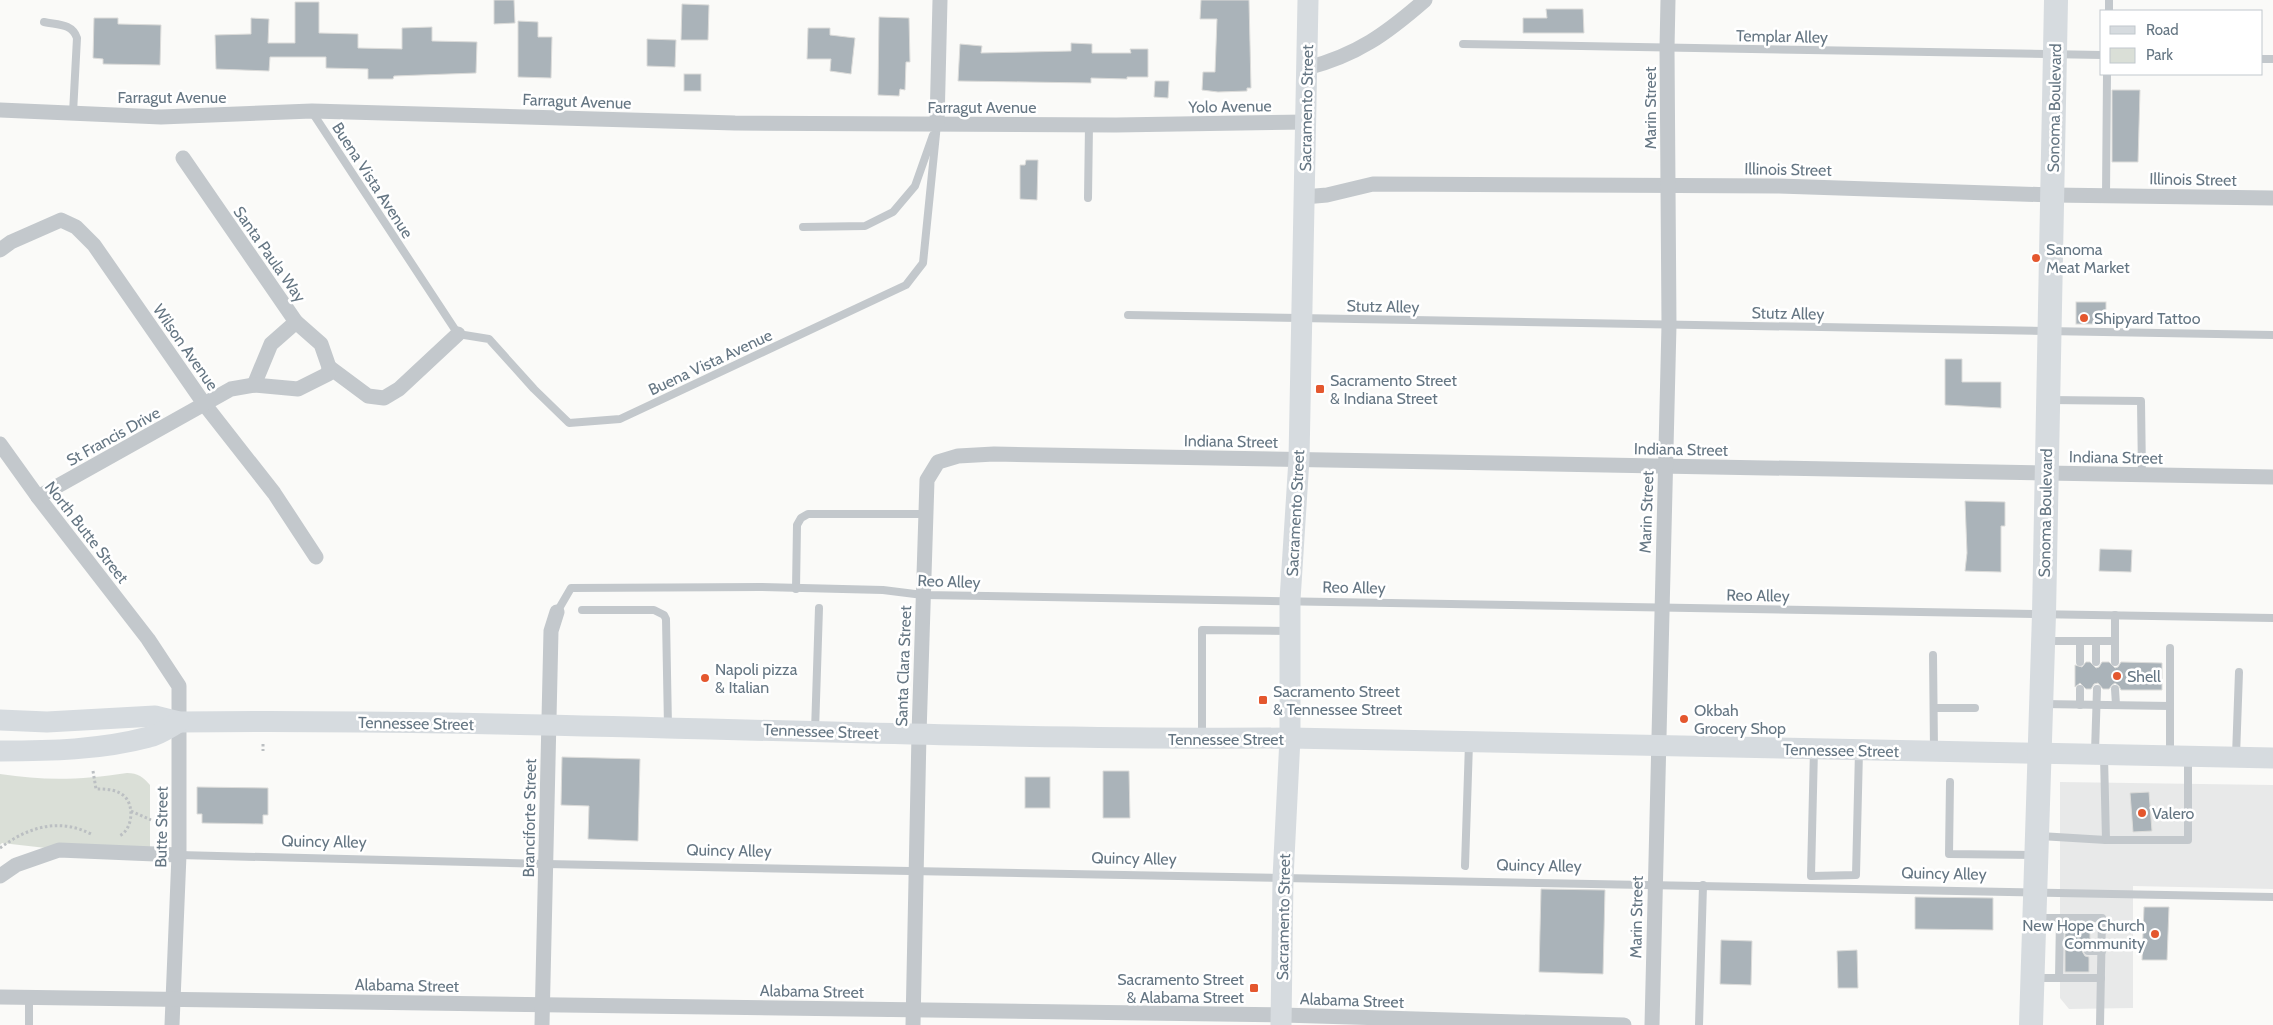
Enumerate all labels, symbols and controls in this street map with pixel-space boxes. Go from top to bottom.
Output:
legend [2100,10,2263,75]
text: Road [2146,21,2179,39]
street label: Templar Alley [1736,26,1828,47]
street label: Sonoma Boulevard [2044,43,2065,173]
street label: Sacramento Street [1296,44,1317,172]
text: Park [2146,46,2173,64]
street label: Marin Street [1641,66,1660,149]
street label: Farragut Avenue [118,88,226,107]
street label: Farragut Avenue [522,90,632,113]
street label: Yolo Avenue [1187,96,1272,117]
street label: Farragut Avenue [928,98,1036,117]
street label: Buena Vista Avenue [328,119,417,242]
street label: Illinois Street [1744,159,1832,180]
street label: Illinois Street [2149,169,2237,190]
street label: Santa Paula Way [230,203,310,306]
place label: Sanoma Meat Market [2046,240,2130,277]
marker: Sanoma Meat Market [2030,252,2042,264]
street label: Stutz Alley [1346,296,1420,317]
street label: Wilson Avenue [149,300,222,394]
street label: Stutz Alley [1751,303,1825,324]
place label: Shipyard Tattoo [2094,309,2201,328]
marker: Shipyard Tattoo [2078,312,2090,324]
street label: Buena Vista Avenue [645,325,775,399]
place label: Sacramento Street & Indiana Street [1330,371,1457,408]
marker: Sacramento Street & Indiana Street [1314,383,1326,395]
street label: St Francis Drive [63,403,163,470]
street label: Indiana Street [1184,431,1279,452]
street label: Indiana Street [1634,439,1729,460]
street label: Indiana Street [2069,447,2164,468]
street label: Sonoma Boulevard [2035,448,2056,578]
street label: Sacramento Street [1283,449,1308,577]
street label: Marin Street [1636,470,1657,554]
street label: North Butte Street [41,478,133,588]
street label: Reo Alley [917,571,981,592]
street label: Reo Alley [1322,577,1386,598]
street label: Reo Alley [1726,585,1790,606]
street label: Santa Clara Street [892,605,915,727]
place label: Napoli pizza & Italian [715,660,798,697]
place label: Shell [2127,667,2161,686]
marker: Shell [2111,670,2123,682]
marker: Napoli pizza & Italian [699,672,711,684]
place label: Sacramento Street & Tennessee Street [1273,682,1403,719]
marker: Sacramento Street & Tennessee Street [1257,694,1269,706]
place label: Okbah Grocery Shop [1694,701,1786,738]
street label: Tennessee Street [358,713,475,734]
marker: Okbah Grocery Shop [1678,713,1690,725]
street label: Tennessee Street [763,720,880,743]
street label: Tennessee Street [1168,730,1285,749]
street label: Tennessee Street [1783,740,1900,761]
street label: Branciforte Street [519,758,540,878]
street label: Butte Street [151,786,172,868]
place label: Valero [2152,804,2195,823]
marker: Valero [2136,807,2148,819]
street label: Quincy Alley [281,831,367,852]
street label: Quincy Alley [686,840,772,861]
street label: Quincy Alley [1091,848,1177,869]
street label: Sacramento Street [1273,853,1294,981]
street label: Quincy Alley [1496,855,1582,876]
street label: Quincy Alley [1901,863,1987,884]
street label: Marin Street [1626,875,1647,959]
place label: New Hope Church Community [2022,916,2145,953]
marker: New Hope Church Community [2149,928,2161,940]
place label: Sacramento Street & Alabama Street [1117,970,1245,1007]
street label: Alabama Street [355,975,460,996]
street label: Alabama Street [760,981,865,1002]
marker: Sacramento Street & Alabama Street [1248,982,1260,994]
street label: Alabama Street [1300,989,1405,1012]

